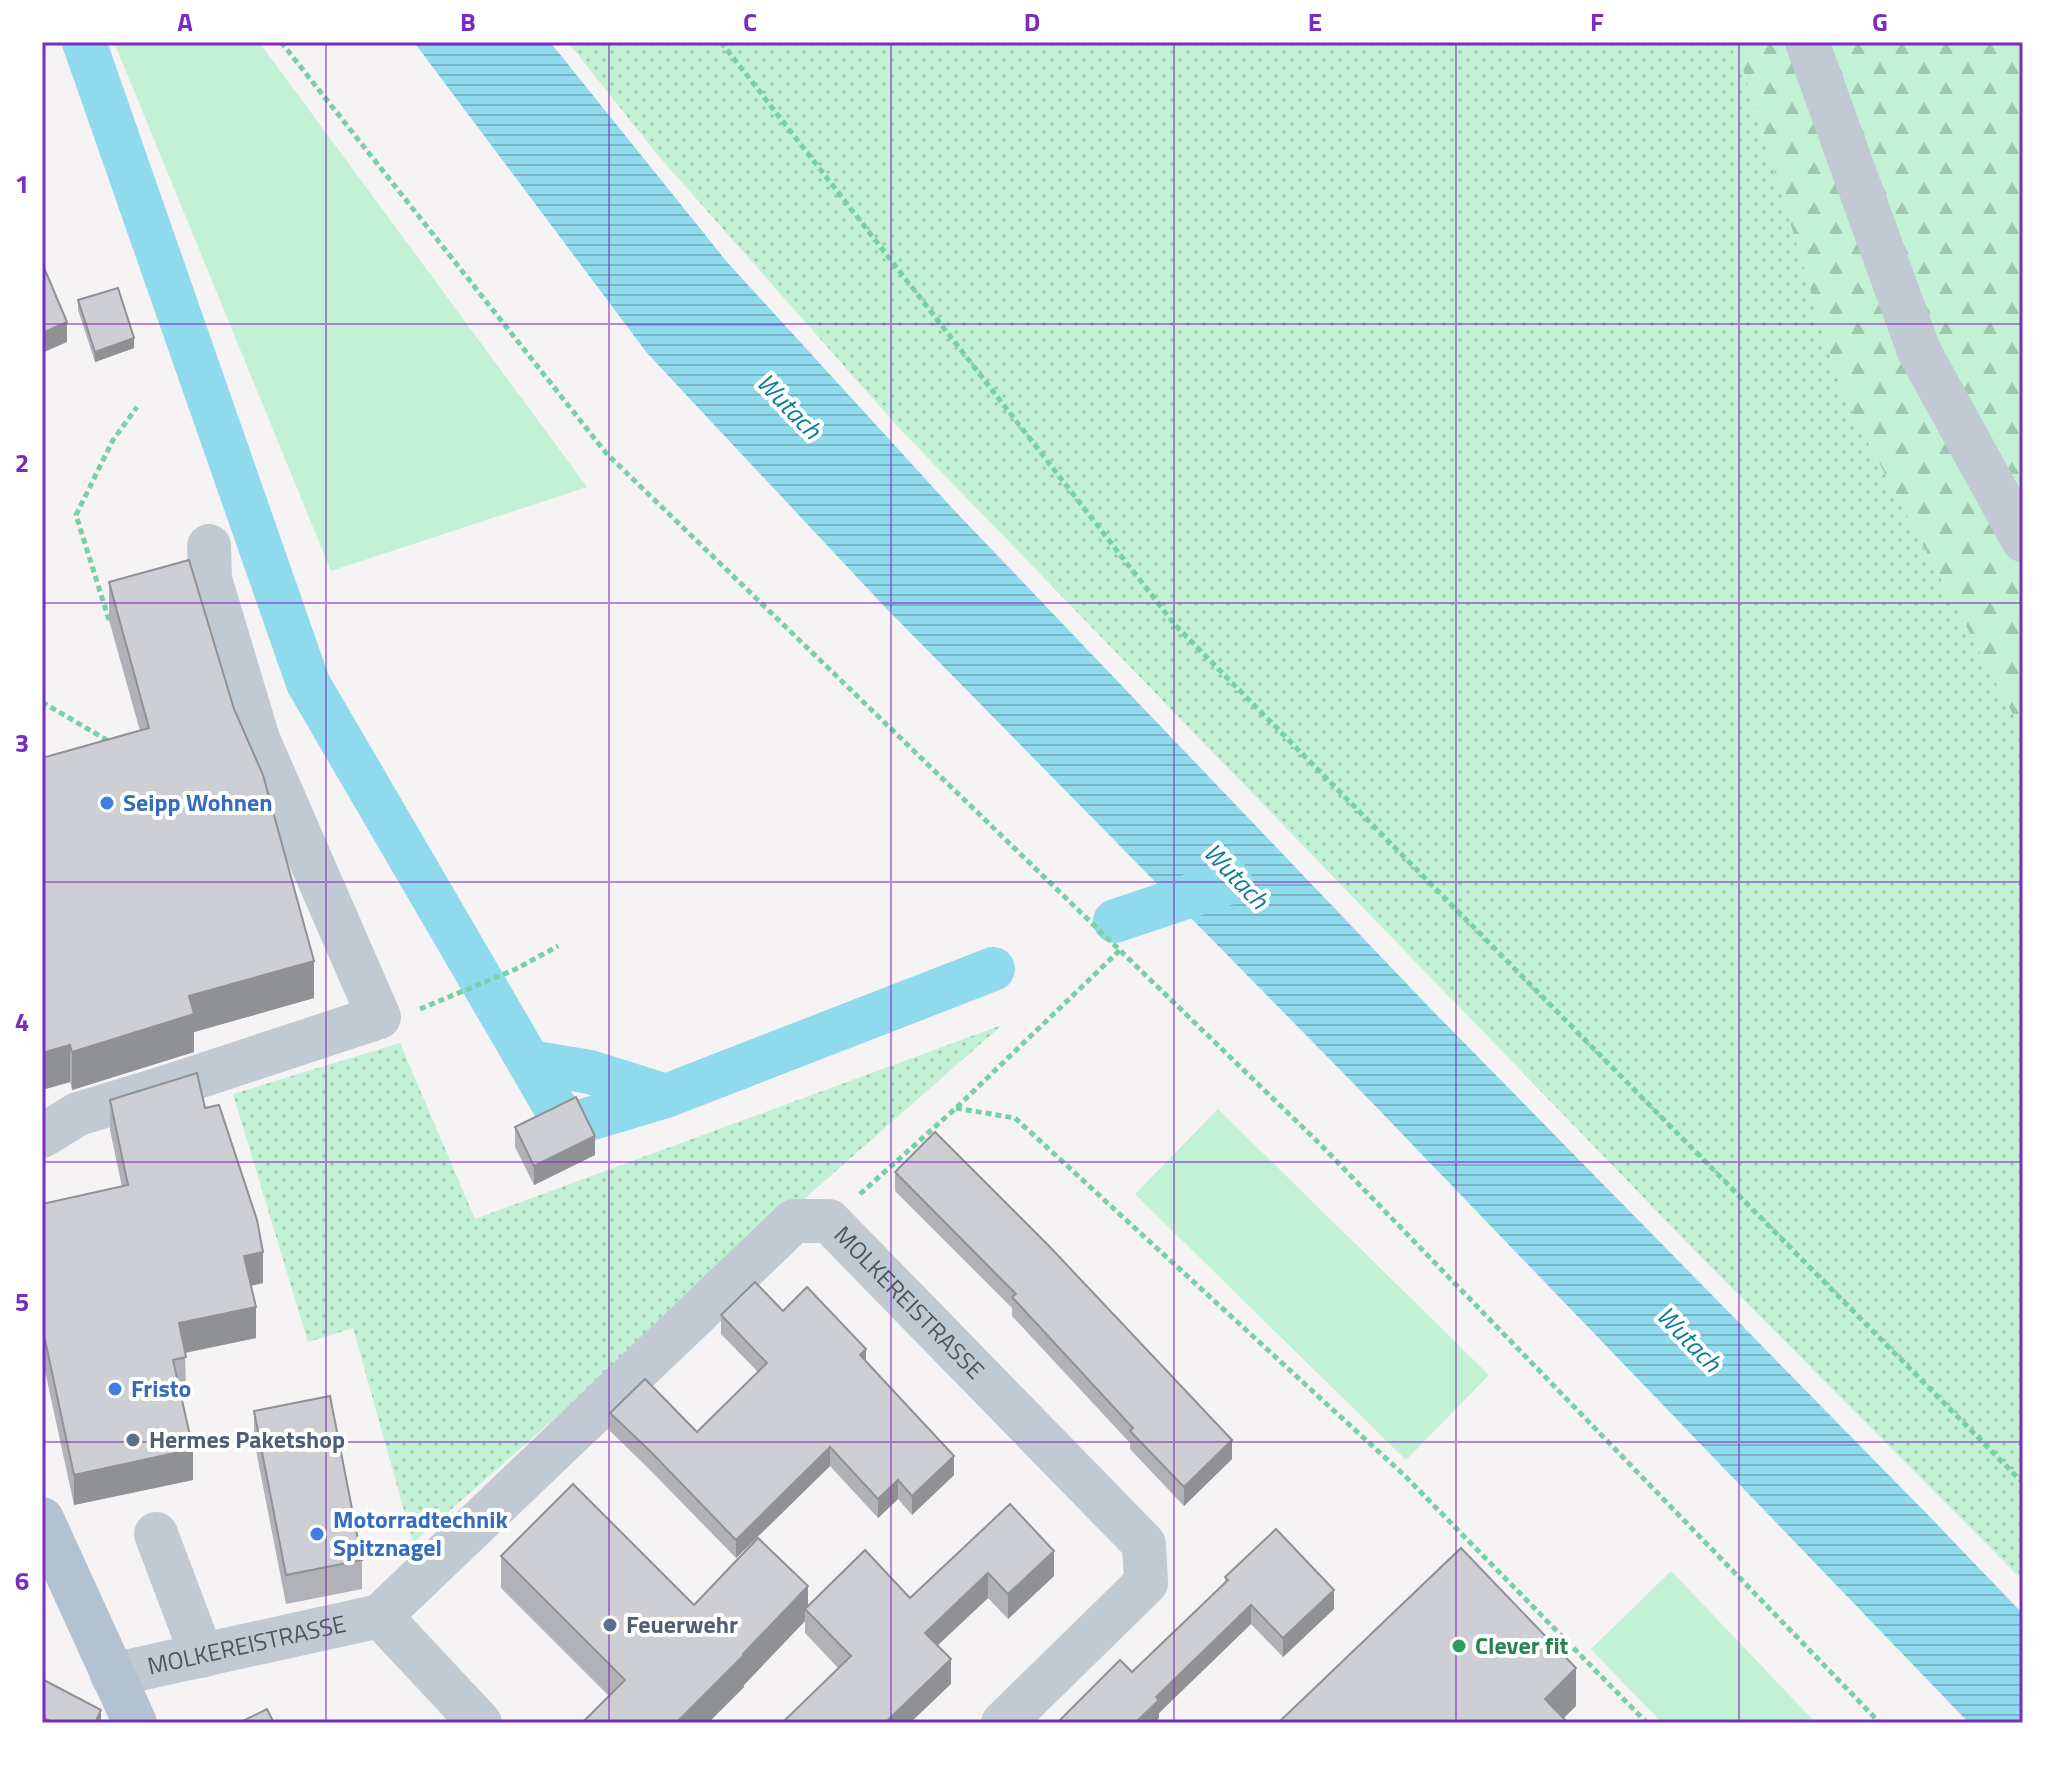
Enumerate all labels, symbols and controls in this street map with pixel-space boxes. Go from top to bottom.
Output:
text: A [177,2,193,41]
text: B [460,2,476,41]
text: C [743,2,757,41]
text: D [1024,2,1040,41]
text: E [1308,2,1322,41]
text: F [1590,2,1604,41]
text: G [1872,2,1888,41]
text: 1 [15,164,29,203]
water label: Wutach [748,364,832,448]
text: 2 [15,443,29,482]
text: 3 [15,723,29,762]
place label: Seipp Wohnen [123,784,273,820]
marker: Seipp Wohnen [98,794,116,812]
water label: Wutach [1195,834,1279,918]
text: 4 [15,1002,29,1041]
street label: MOLKEREISTRASSE [826,1217,993,1387]
text: 5 [15,1282,29,1321]
water label: Wutach [1648,1297,1732,1381]
place label: Fristo [131,1370,191,1406]
marker: Fristo [106,1380,124,1398]
place label: Hermes Paketshop [149,1421,345,1457]
marker: Hermes Paketshop [124,1431,142,1449]
place label: Motorradtechnik Spitznagel [333,1501,508,1565]
marker: Motorradtechnik Spitznagel [308,1525,326,1543]
text: 6 [15,1561,29,1600]
street label: MOLKEREISTRASSE [144,1605,349,1684]
place label: Feuerwehr [626,1606,738,1642]
marker: Feuerwehr [601,1616,619,1634]
place label: Clever fit [1475,1627,1569,1663]
marker: Clever fit [1450,1637,1468,1655]

